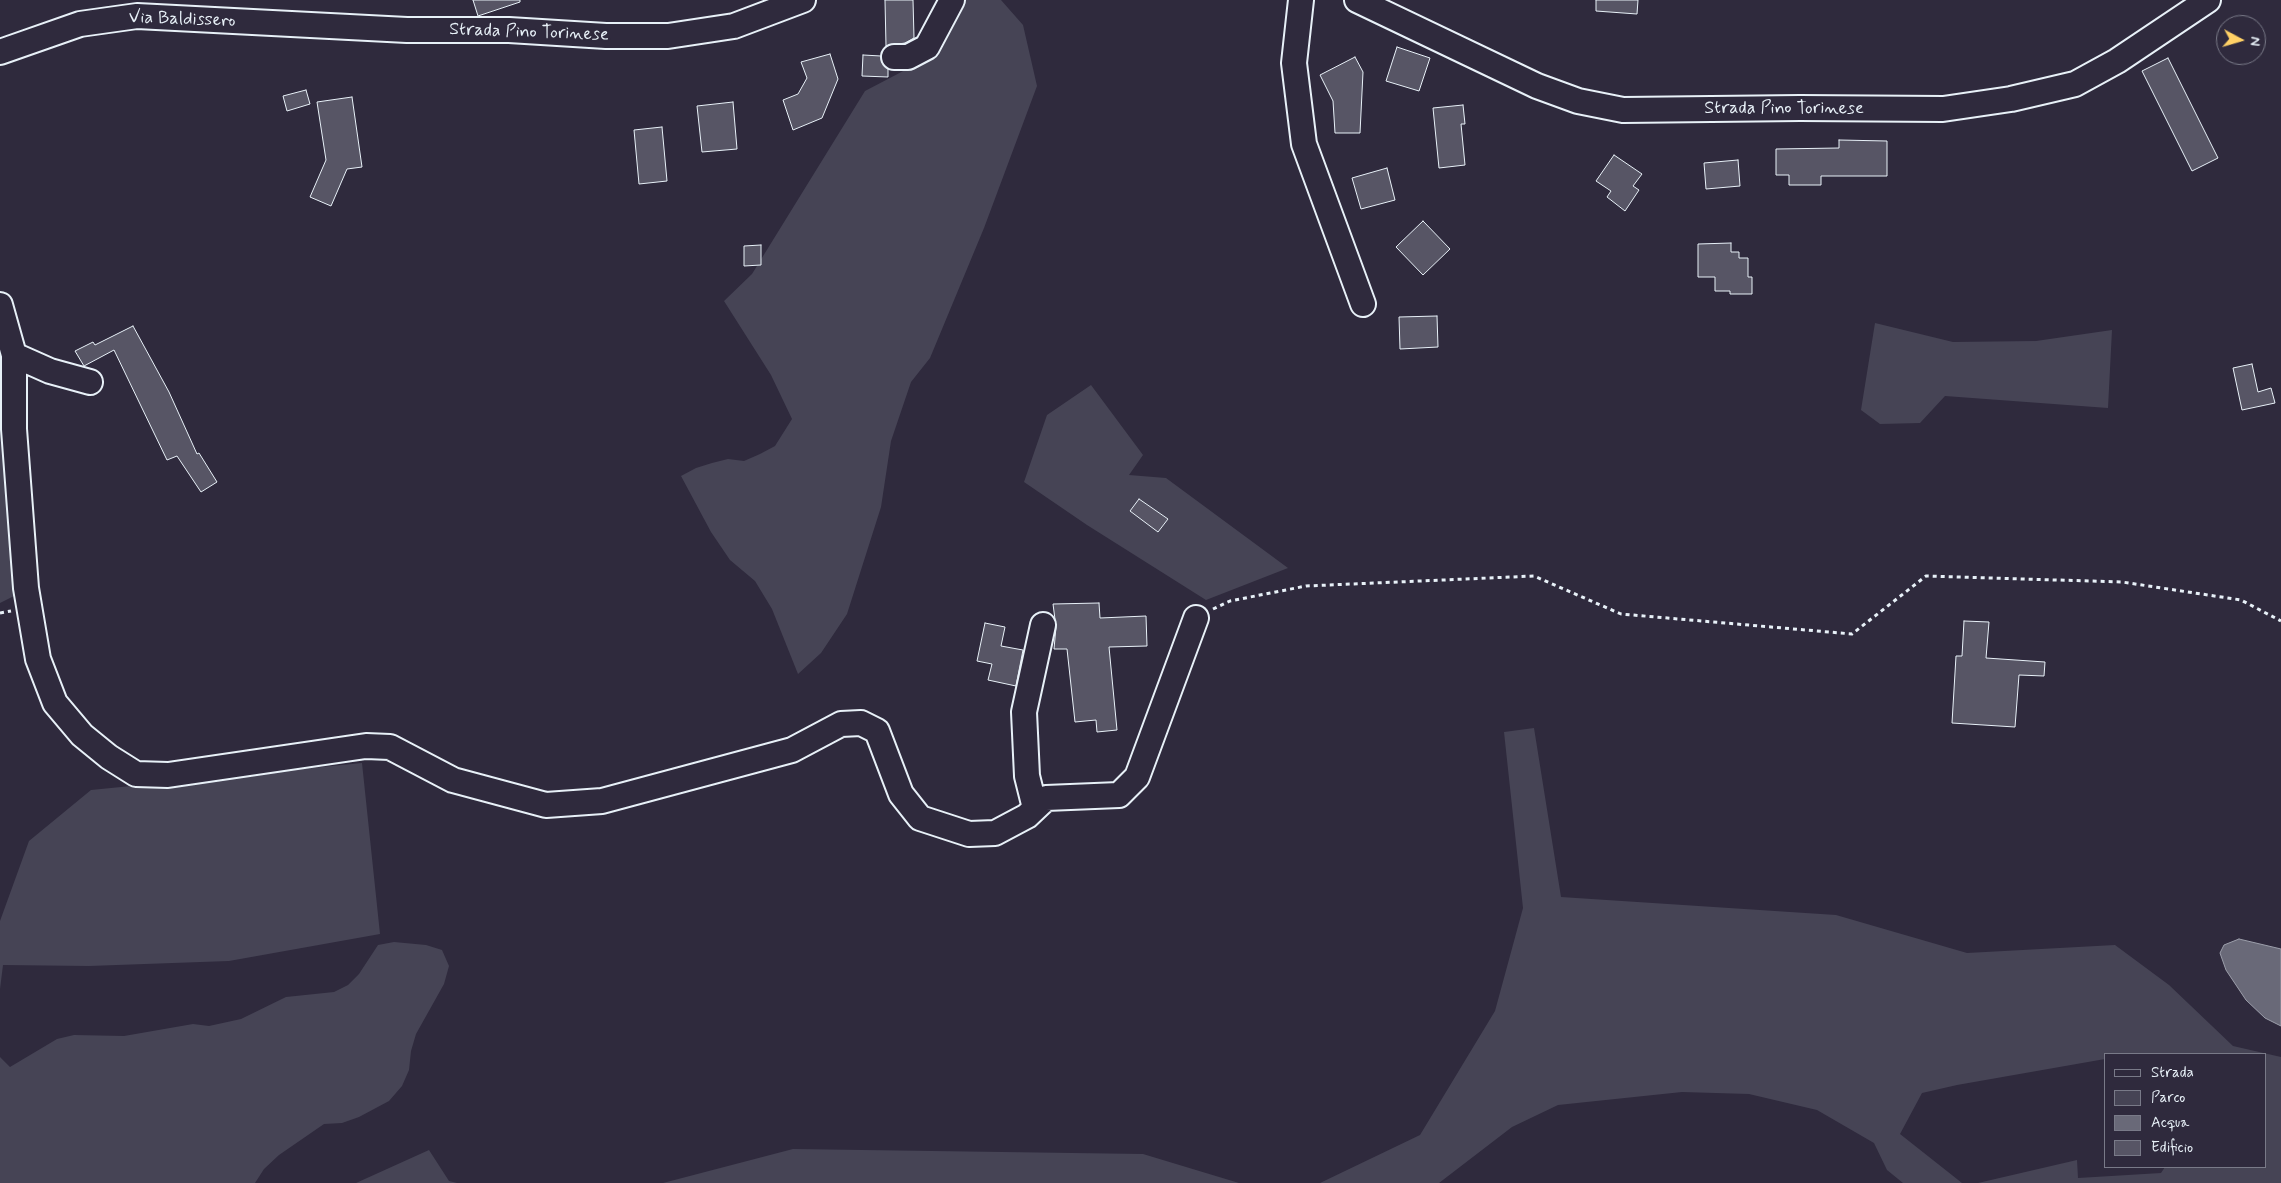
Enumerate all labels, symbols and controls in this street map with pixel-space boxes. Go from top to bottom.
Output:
street label: Via Baldissero [128,7,236,33]
north arrow [2216,15,2266,65]
street label: Strada Pino Torinese [449,19,609,47]
text: N [2245,36,2264,47]
street label: Strada Pino Torinese [1704,98,1864,120]
legend [2104,1053,2266,1168]
text: Strada [2151,1063,2194,1083]
text: Parco [2151,1088,2185,1108]
text: Acqua [2151,1113,2189,1133]
text: Edificio [2151,1138,2193,1158]

